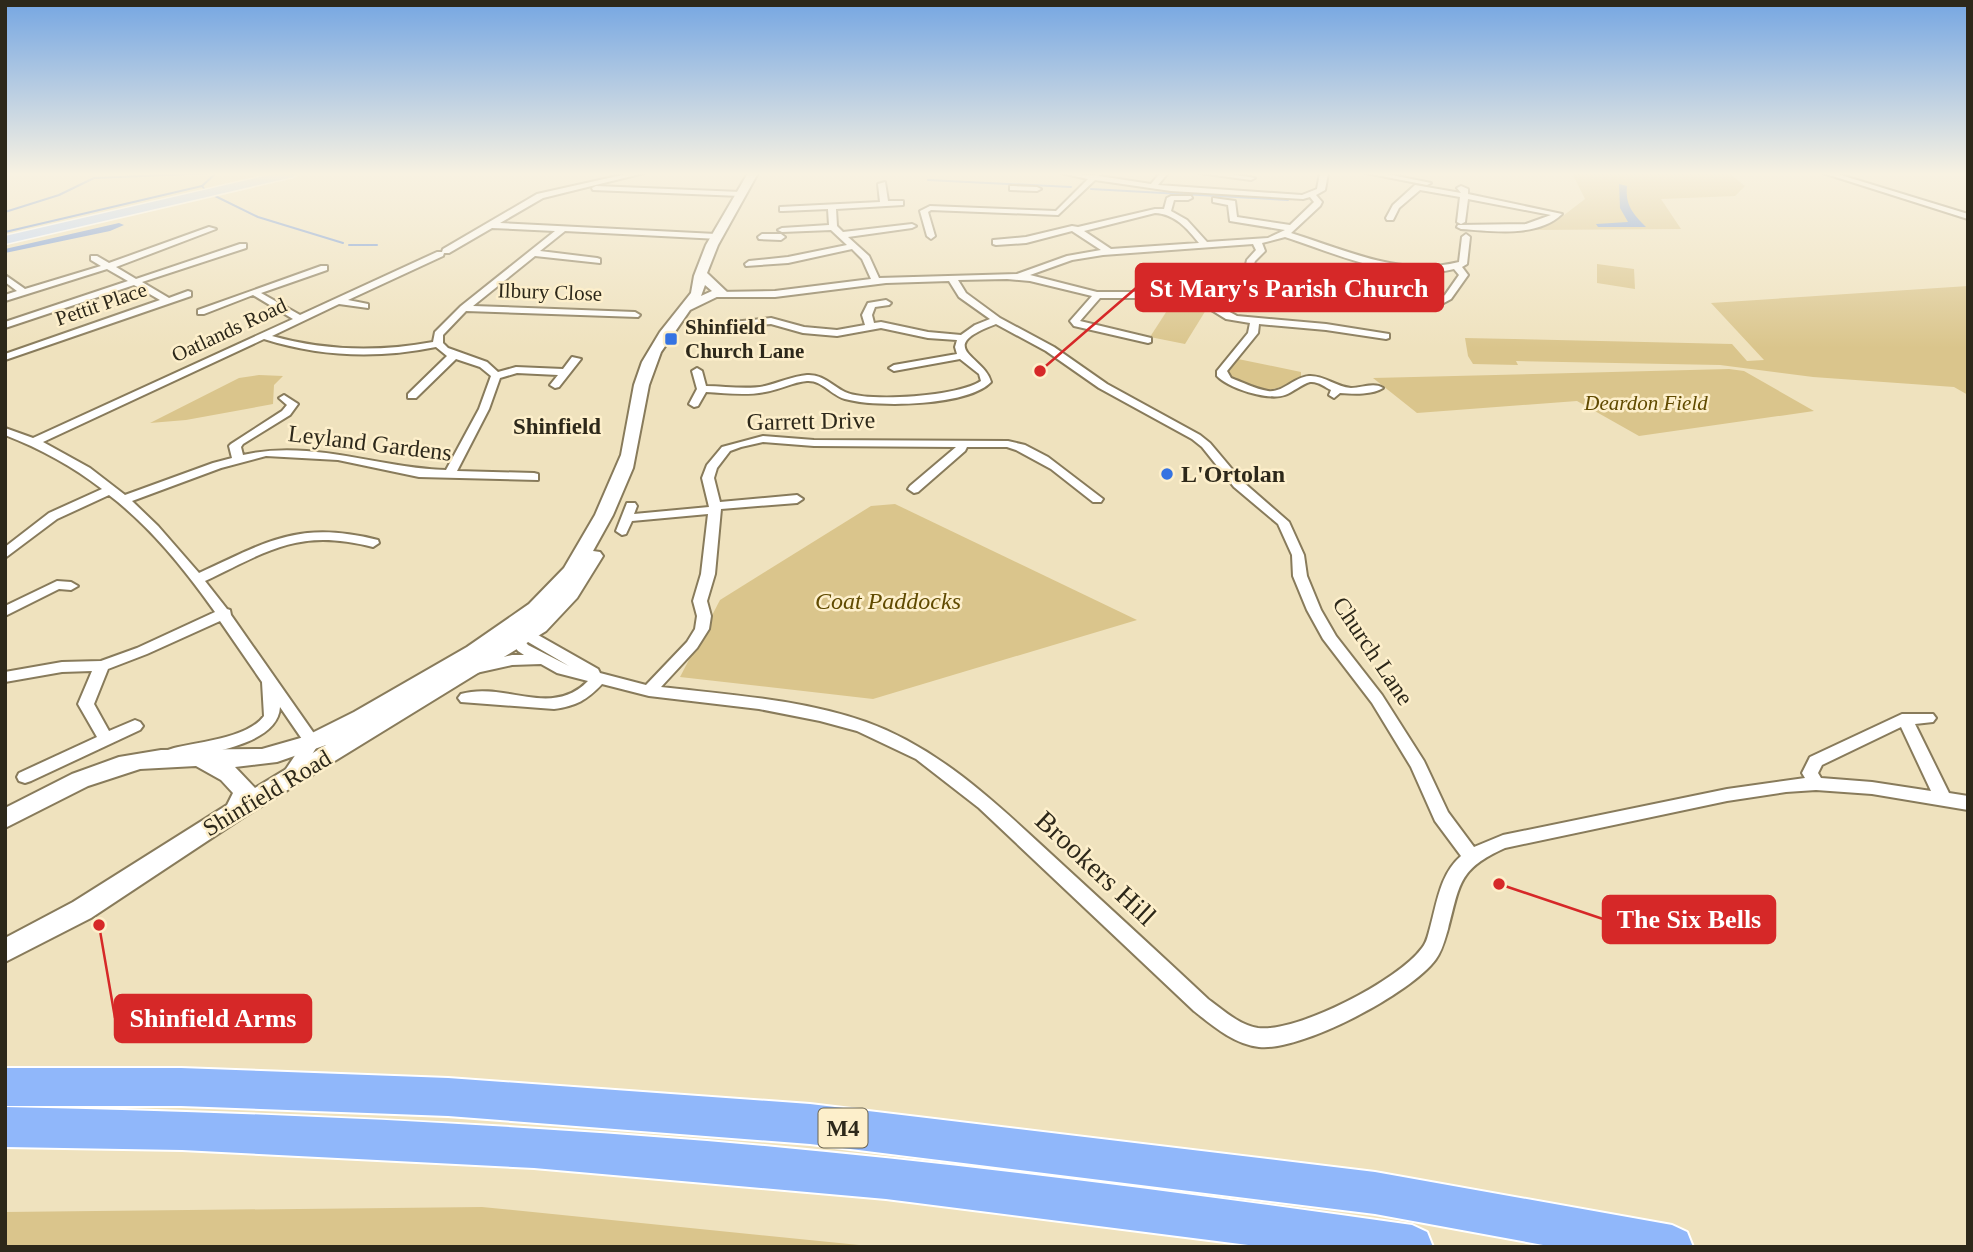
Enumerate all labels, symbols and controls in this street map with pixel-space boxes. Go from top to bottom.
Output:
callout: St Mary's Parish Church [1136,264,1443,311]
text: St Mary's Parish Church [1149,274,1429,303]
street label: Pettit Place [52,277,150,331]
street label: Ilbury Close [497,278,603,306]
street label: Oatlands Road [168,293,291,367]
place label: Shinfield Church Lane [685,315,804,363]
marker: Shinfield Church Lane [663,331,679,347]
park label: Deardon Field [1583,391,1708,415]
street label: Garrett Drive [746,407,876,435]
district label: Shinfield [513,414,601,439]
street label: Leyland Gardens [287,420,453,466]
place label: L'Ortolan [1181,461,1285,487]
marker: L'Ortolan [1159,466,1175,482]
park label: Coat Paddocks [815,588,961,614]
street label: Church Lane [1327,592,1419,710]
street label: Shinfield Road [198,745,336,841]
street label: Brookers Hill [1029,804,1163,932]
callout: The Six Bells [1603,896,1775,943]
text: The Six Bells [1617,905,1761,934]
callout: Shinfield Arms [115,995,311,1042]
text: Shinfield Arms [130,1004,296,1033]
road number: M4 [818,1108,868,1148]

